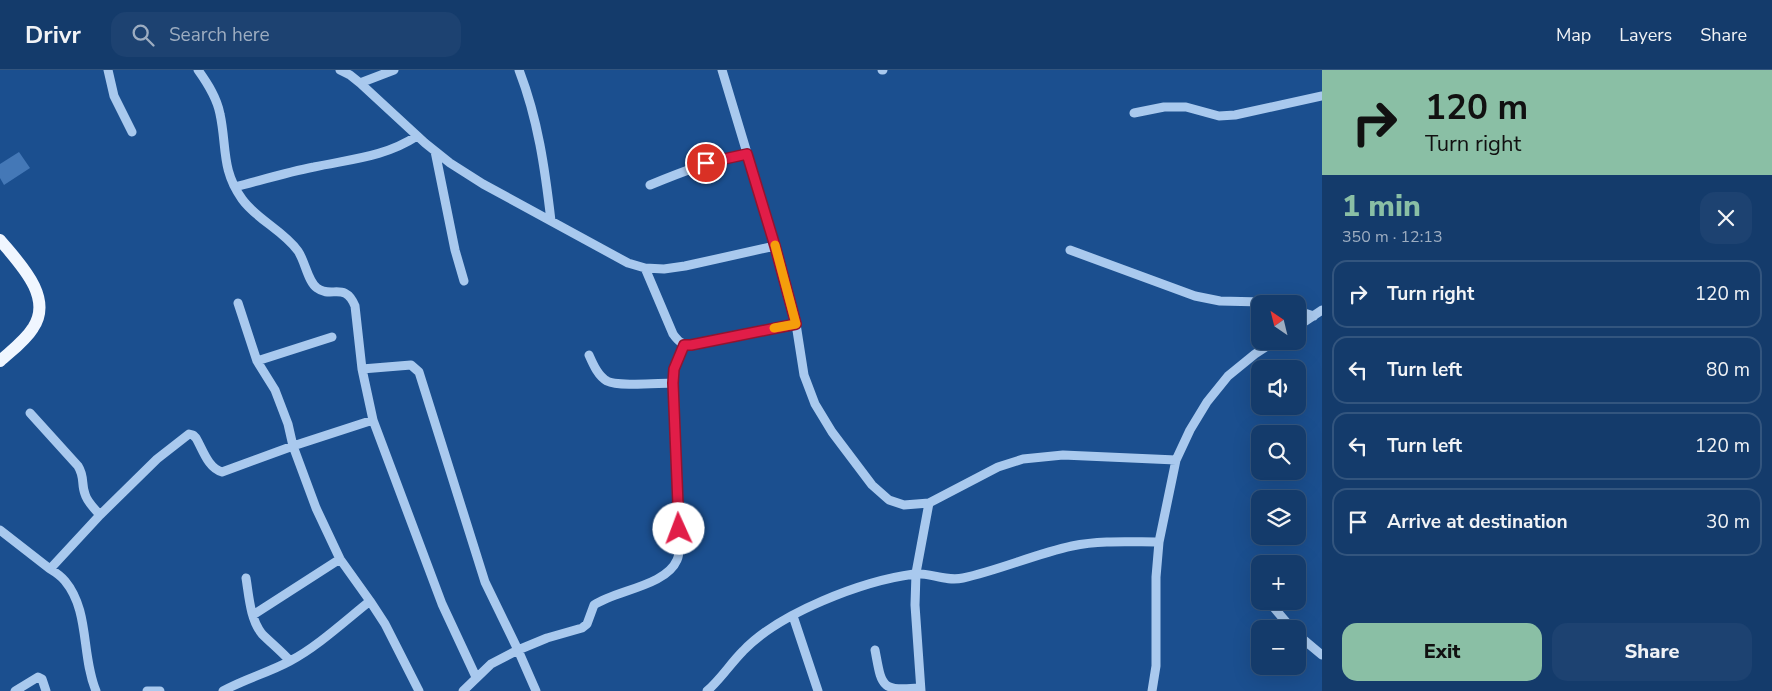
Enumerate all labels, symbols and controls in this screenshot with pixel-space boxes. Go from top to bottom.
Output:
search box [111,12,461,57]
text: Drivr [25,19,81,51]
icon: search [129,21,157,49]
text: Search here [169,22,270,48]
text: Map [1556,23,1591,47]
text: Layers [1619,23,1672,47]
text: Share [1700,23,1747,47]
text: 120 m [1425,84,1528,131]
icon: right [1342,90,1407,155]
text: Turn right [1425,129,1521,159]
pin [685,142,727,184]
icon: arrive [692,149,720,177]
text: 1 min [1342,186,1421,227]
button: close [1700,192,1752,244]
text: 350 m · 12:13 [1342,226,1443,248]
icon: right [1344,280,1372,308]
text: Turn right [1387,281,1474,307]
text: 120 m [1695,281,1750,307]
north arrow [1251,295,1306,350]
map controls [1251,295,1306,675]
icon: left [1344,356,1372,384]
text: Turn left [1387,357,1462,383]
text: 80 m [1706,357,1750,383]
button: sound [1251,360,1306,415]
button: search [1251,425,1306,480]
icon: left [1344,432,1372,460]
text: Turn left [1387,433,1462,459]
text: 120 m [1695,433,1750,459]
button: layers [1251,490,1306,545]
position arrow [652,502,704,554]
icon: arrive [1344,508,1372,536]
text: Arrive at destination [1387,509,1568,535]
text: 30 m [1706,509,1750,535]
button: + [1251,555,1306,610]
button: − [1251,620,1306,675]
button: Exit [1342,623,1542,681]
button: Share [1552,623,1752,681]

